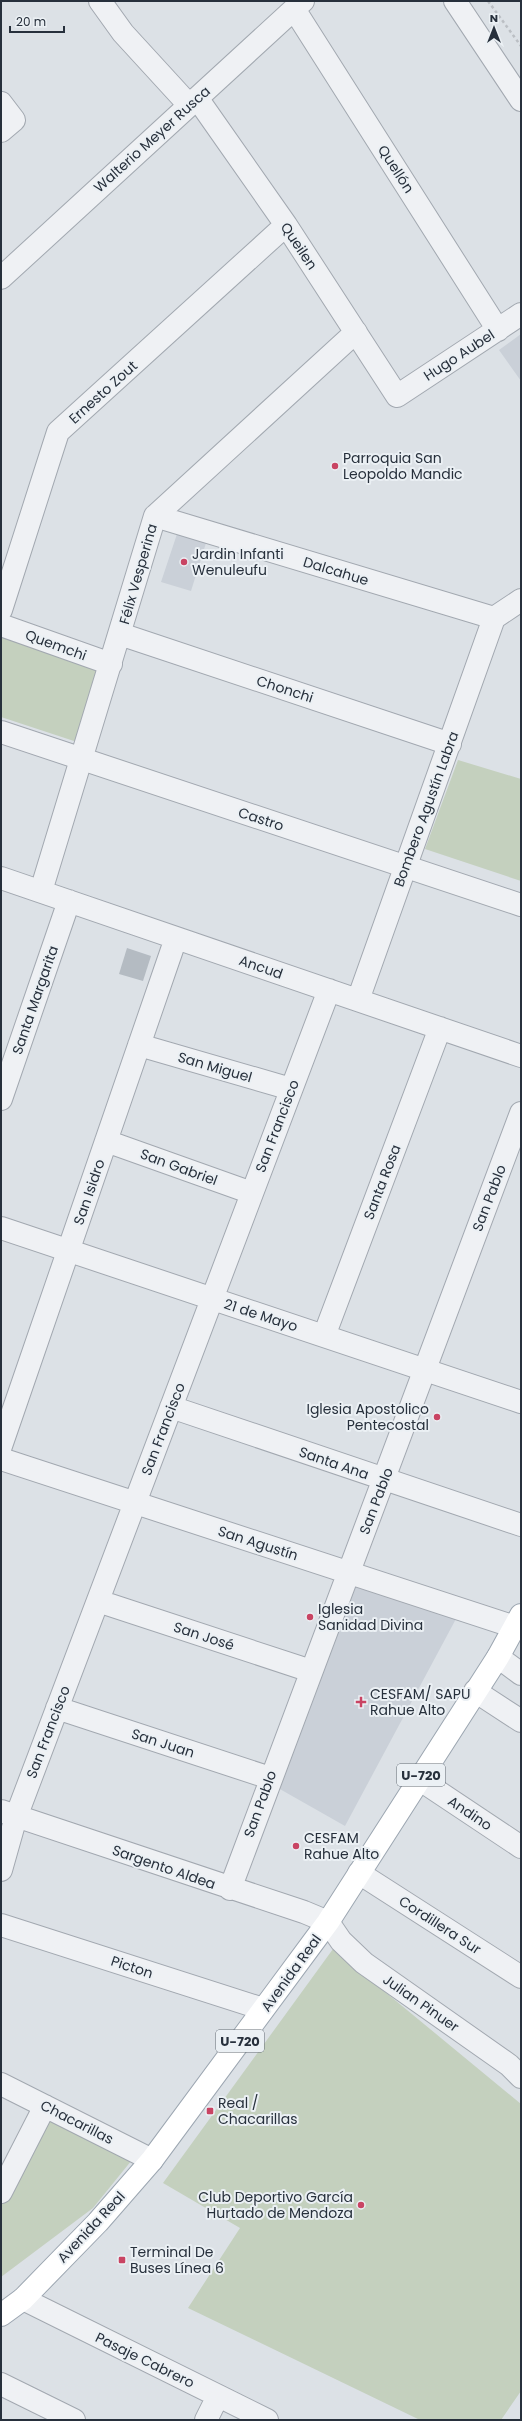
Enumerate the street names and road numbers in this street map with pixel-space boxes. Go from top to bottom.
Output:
street label: Walterio Meyer Rusca [89,81,215,197]
street label: Quellón [373,141,419,197]
street label: Queilen [276,218,322,274]
street label: Hugo Aubel [420,325,498,385]
street label: Ernesto Zout [64,356,142,428]
street label: Félix Vesperina [114,521,162,627]
street label: Dalcahue [301,552,371,591]
street label: Quemchi [23,625,89,665]
street label: Chonchi [254,670,316,708]
street label: Bombero Agustín Labra [389,728,463,890]
street label: Castro [236,802,286,836]
street label: Santa Margarita [7,943,63,1057]
street label: Ancud [236,950,286,984]
street label: San Miguel [176,1047,254,1087]
street label: San Francisco [250,1077,304,1175]
street label: Santa Rosa [358,1141,406,1223]
street label: San Gabriel [138,1144,220,1190]
street label: San Isidro [68,1156,110,1228]
street label: San Pablo [467,1162,511,1234]
street label: 21 de Mayo [222,1294,301,1336]
street label: San Francisco [136,1380,190,1478]
street label: Santa Ana [296,1442,372,1484]
street label: San Pablo [354,1465,398,1537]
street label: San Agustín [215,1521,301,1565]
street label: San José [171,1617,237,1655]
street label: San Francisco [21,1683,75,1781]
street label: San Juan [129,1723,197,1763]
road number: U-720 [397,1764,445,1786]
street label: San Pablo [239,1768,281,1840]
street label: Andino [444,1791,496,1835]
street label: Sargento Aldea [110,1840,218,1894]
street label: Cordillera Sur [395,1891,485,1959]
street label: Avenida Real [256,1930,326,2016]
street label: Picton [108,1951,156,1983]
street label: Julian Pinuer [379,1969,463,2037]
road number: U-720 [216,2030,264,2052]
street label: Chacarillas [37,2095,117,2149]
street label: Avenida Real [53,2187,129,2267]
street label: Pasaje Cabrero [92,2327,198,2393]

